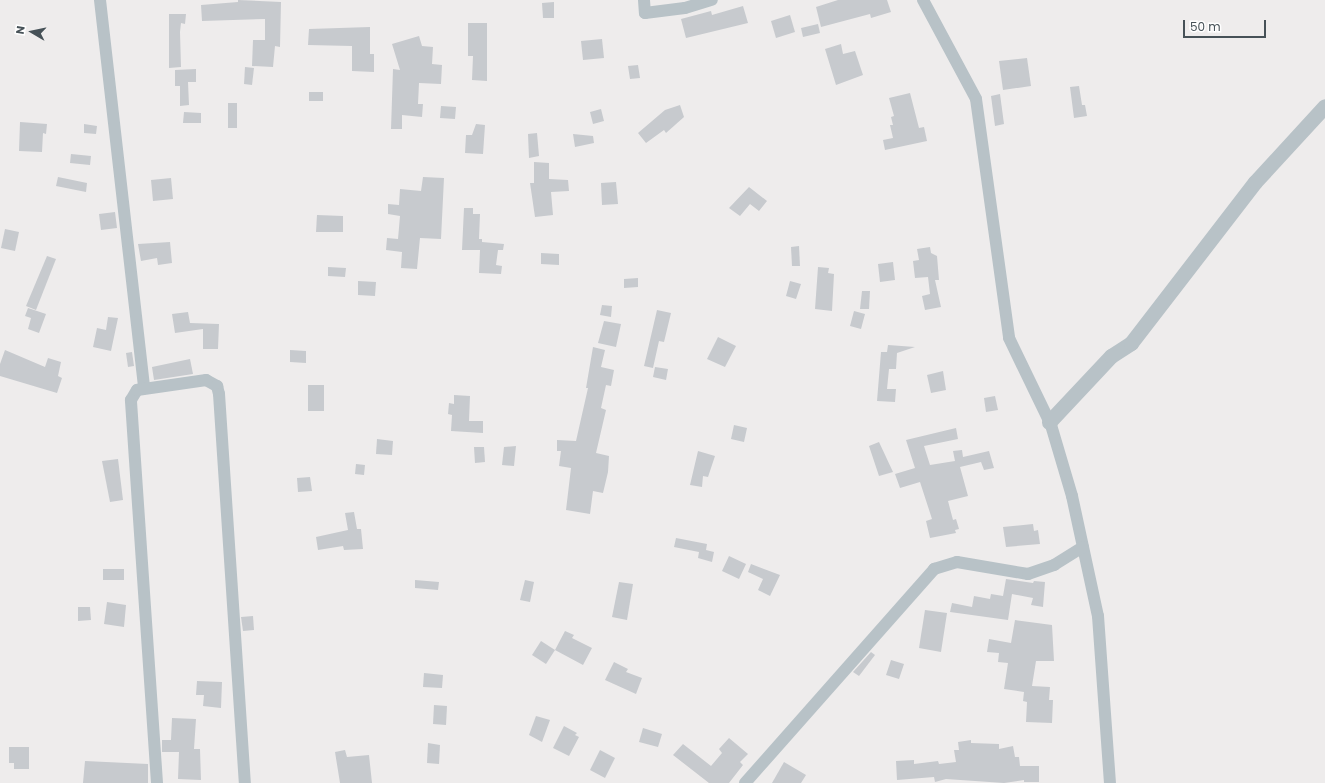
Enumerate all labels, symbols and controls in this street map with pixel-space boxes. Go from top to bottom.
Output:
north arrow [12,12,52,52]
scale bar [1185,12,1268,38]
text: 50 m [1190,18,1221,35]
text: N [12,25,29,35]

